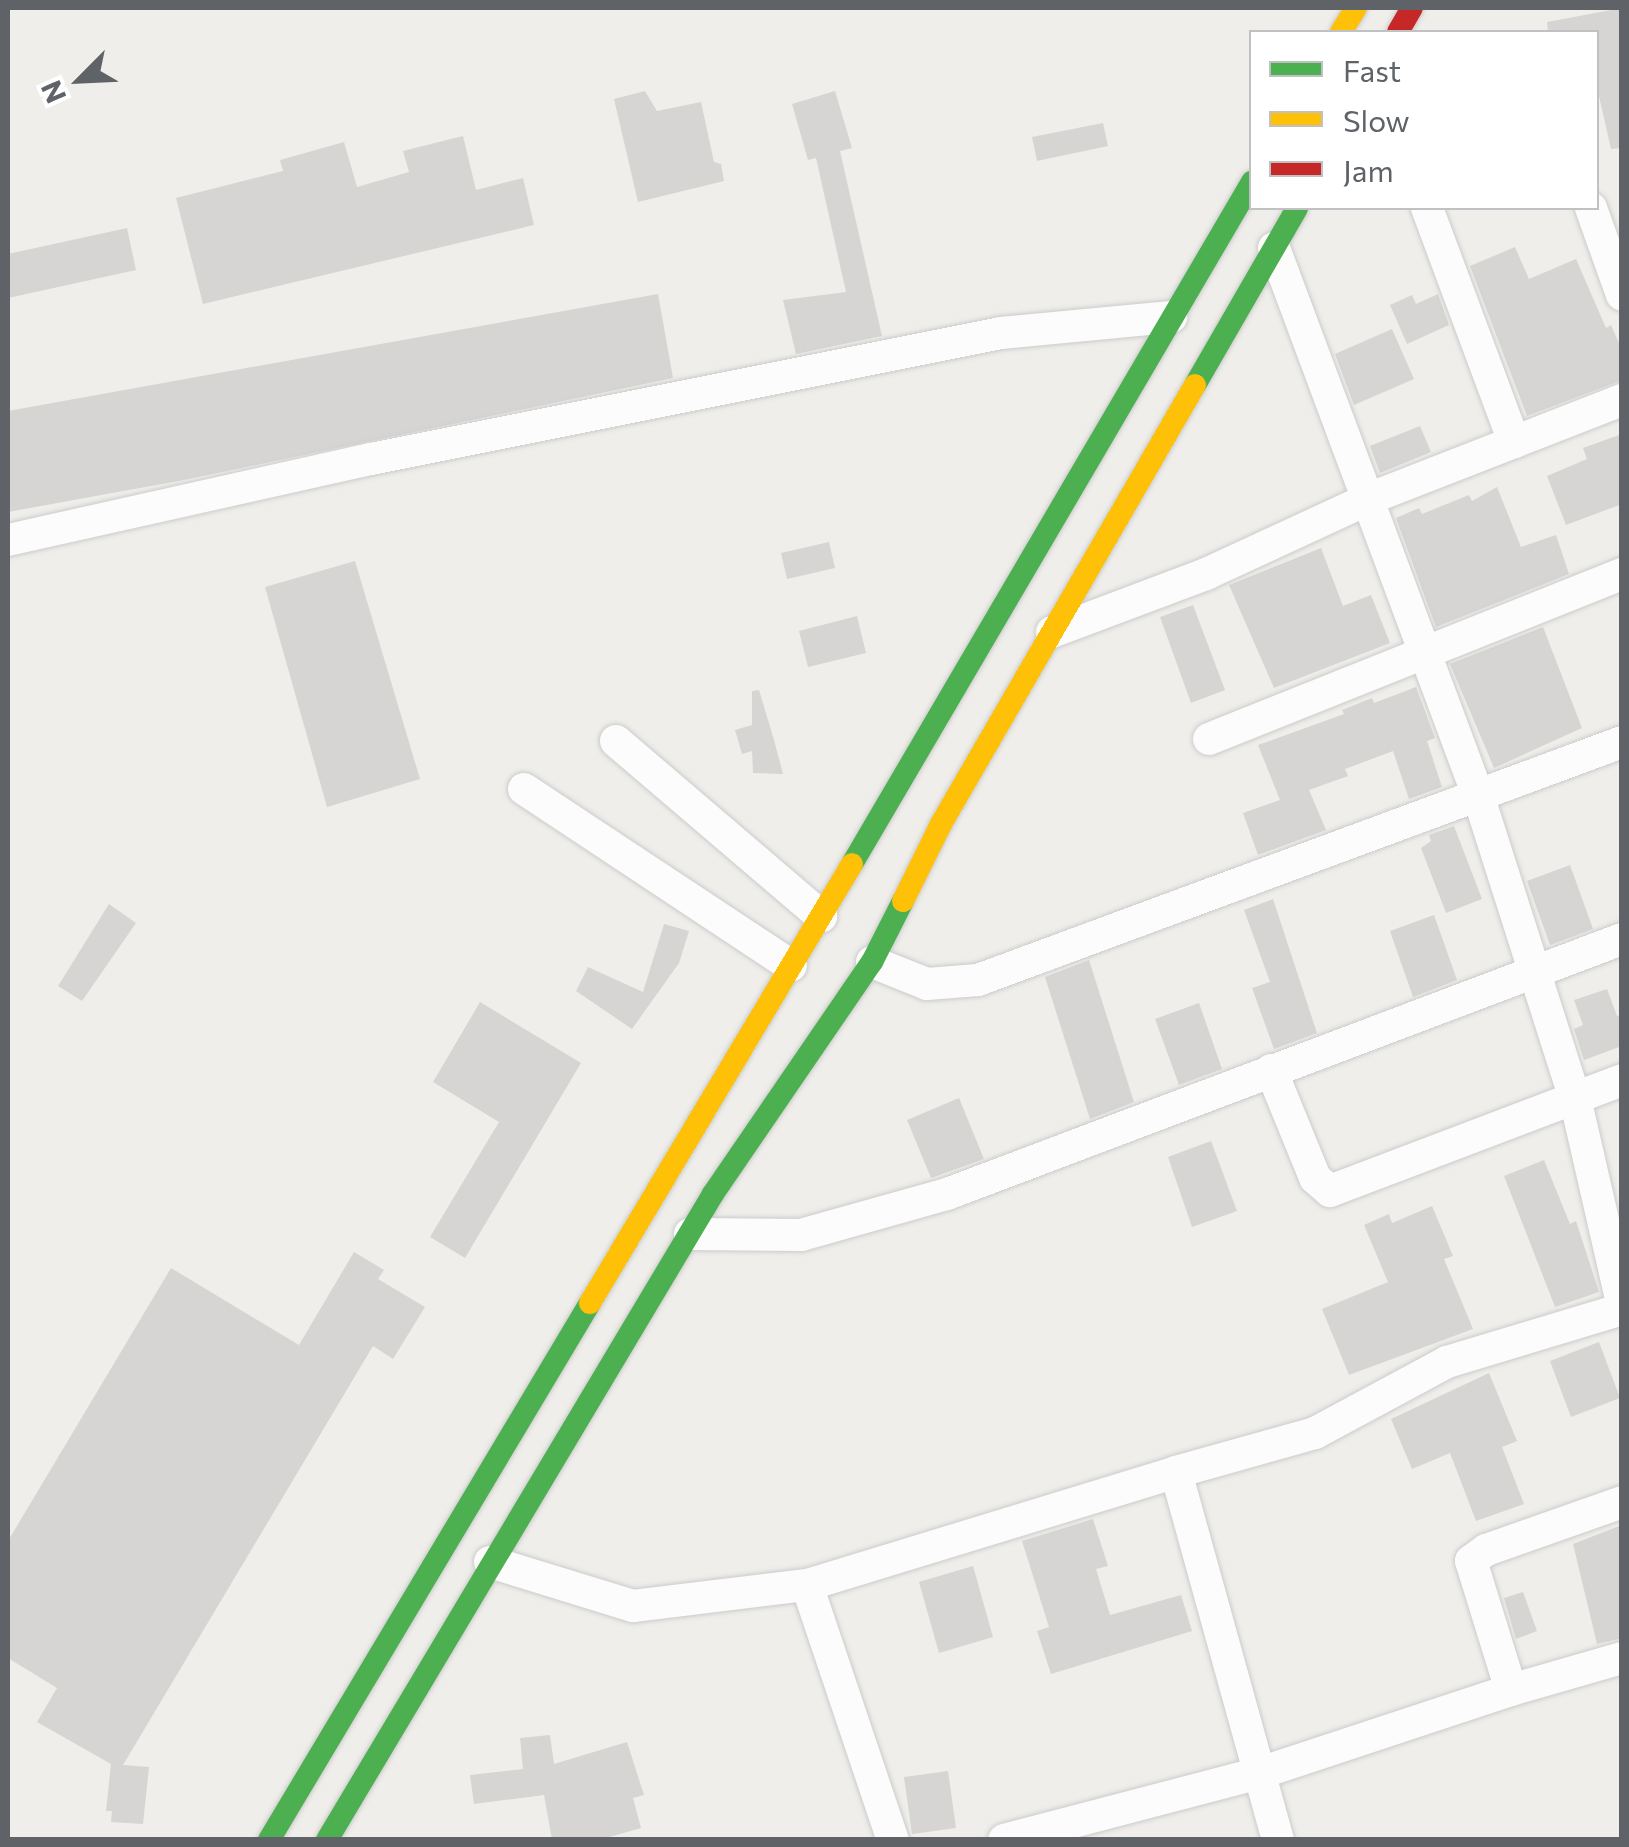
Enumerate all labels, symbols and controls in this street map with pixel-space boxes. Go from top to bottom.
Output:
north arrow [30,30,130,130]
legend [1249,30,1599,210]
text: Fast [1343,51,1401,88]
text: N [33,76,72,109]
text: Slow [1343,101,1410,138]
text: Jam [1343,151,1394,188]

